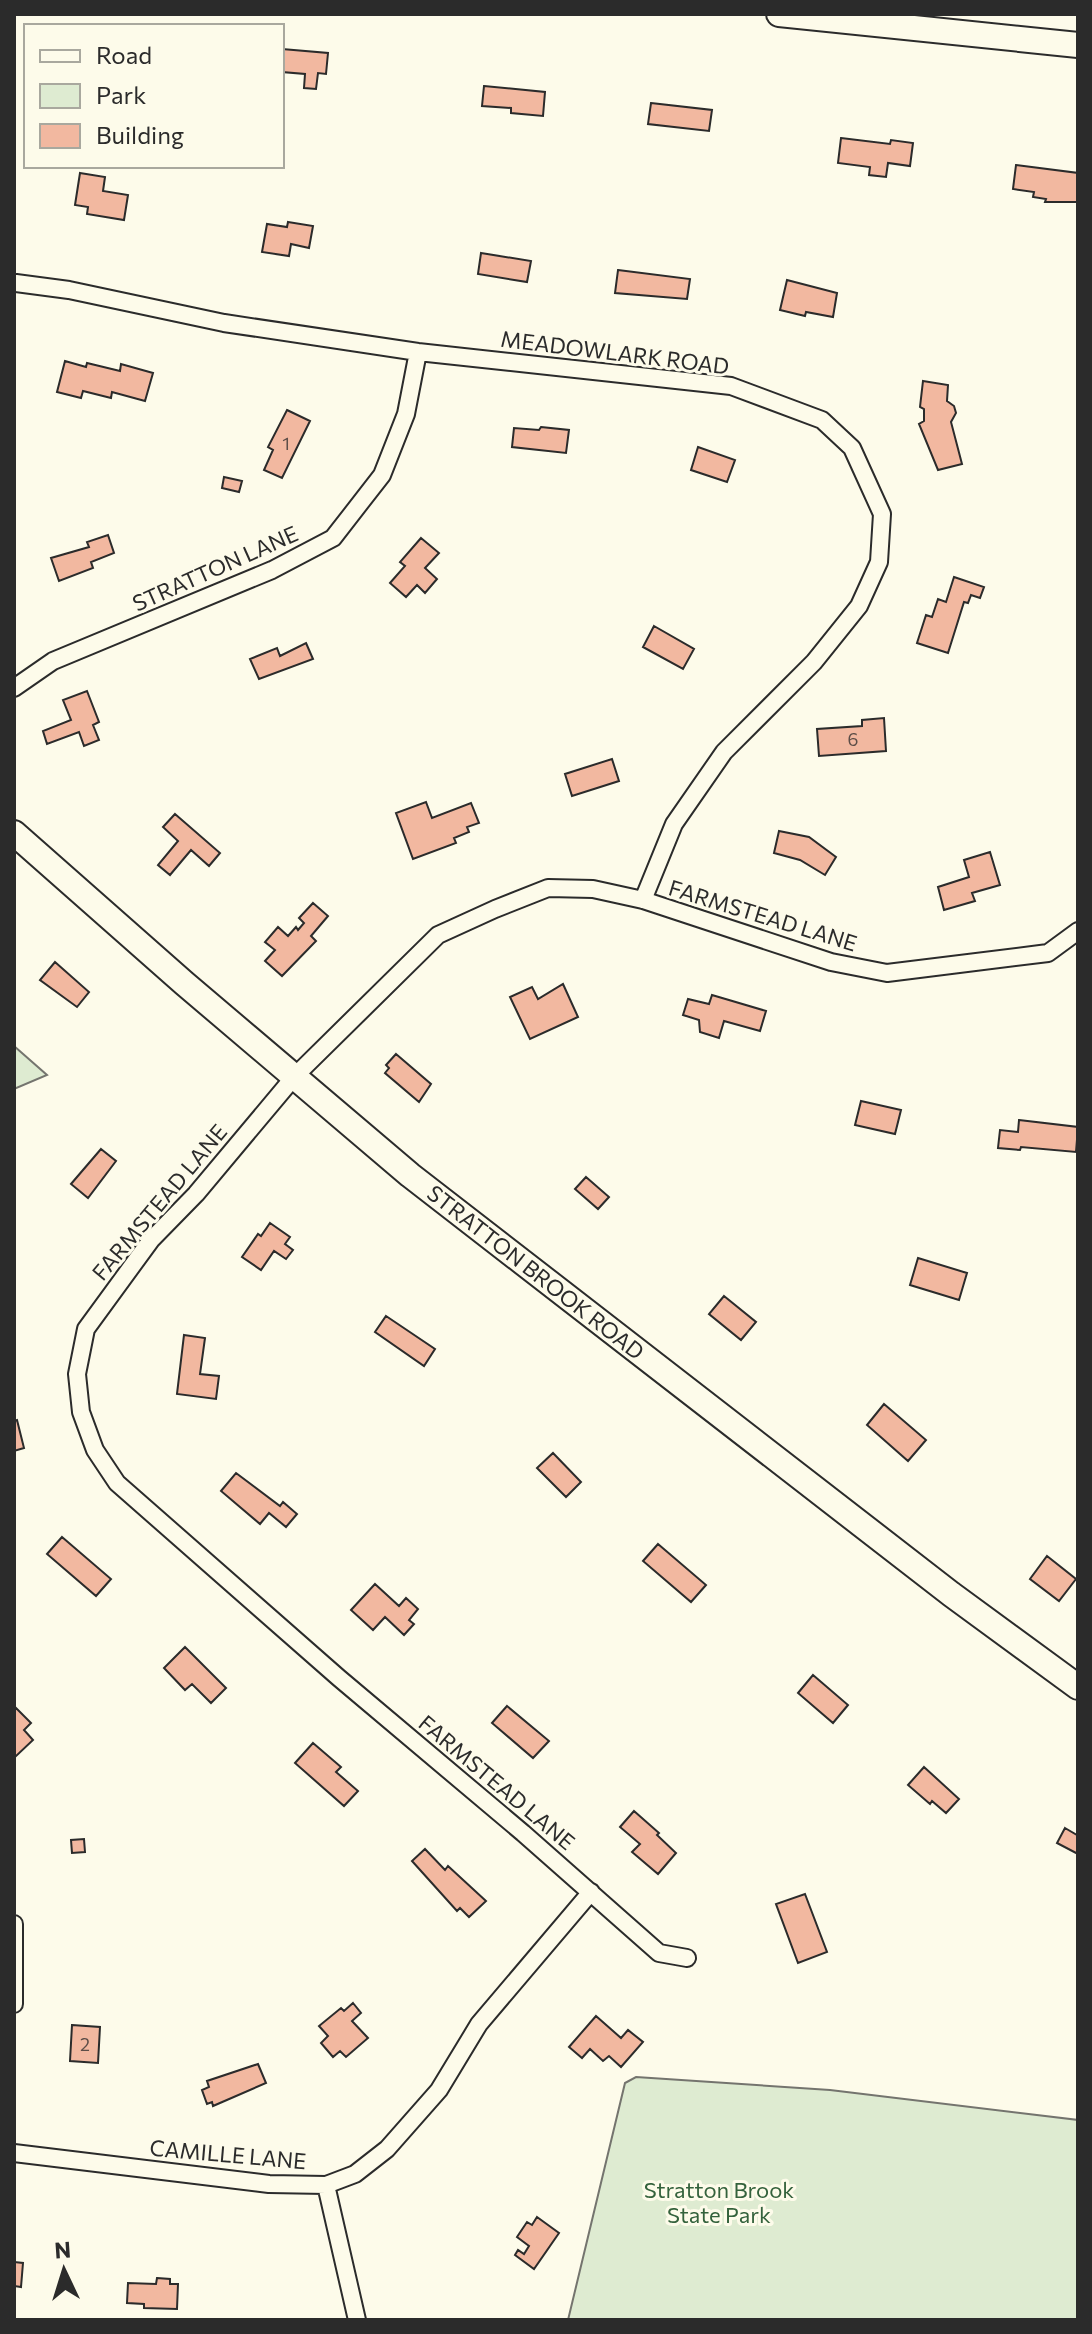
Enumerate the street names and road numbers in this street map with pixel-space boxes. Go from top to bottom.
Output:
street label: MEADOWLARK ROAD [499,325,731,379]
street label: STRATTON LANE [128,519,302,617]
street label: FARMSTEAD LANE [666,874,860,956]
street label: FARMSTEAD LANE [86,1118,232,1286]
street label: STRATTON BROOK ROAD [422,1179,650,1365]
street label: FARMSTEAD LANE [413,1709,581,1855]
street label: CAMILLE LANE [148,2134,308,2174]

